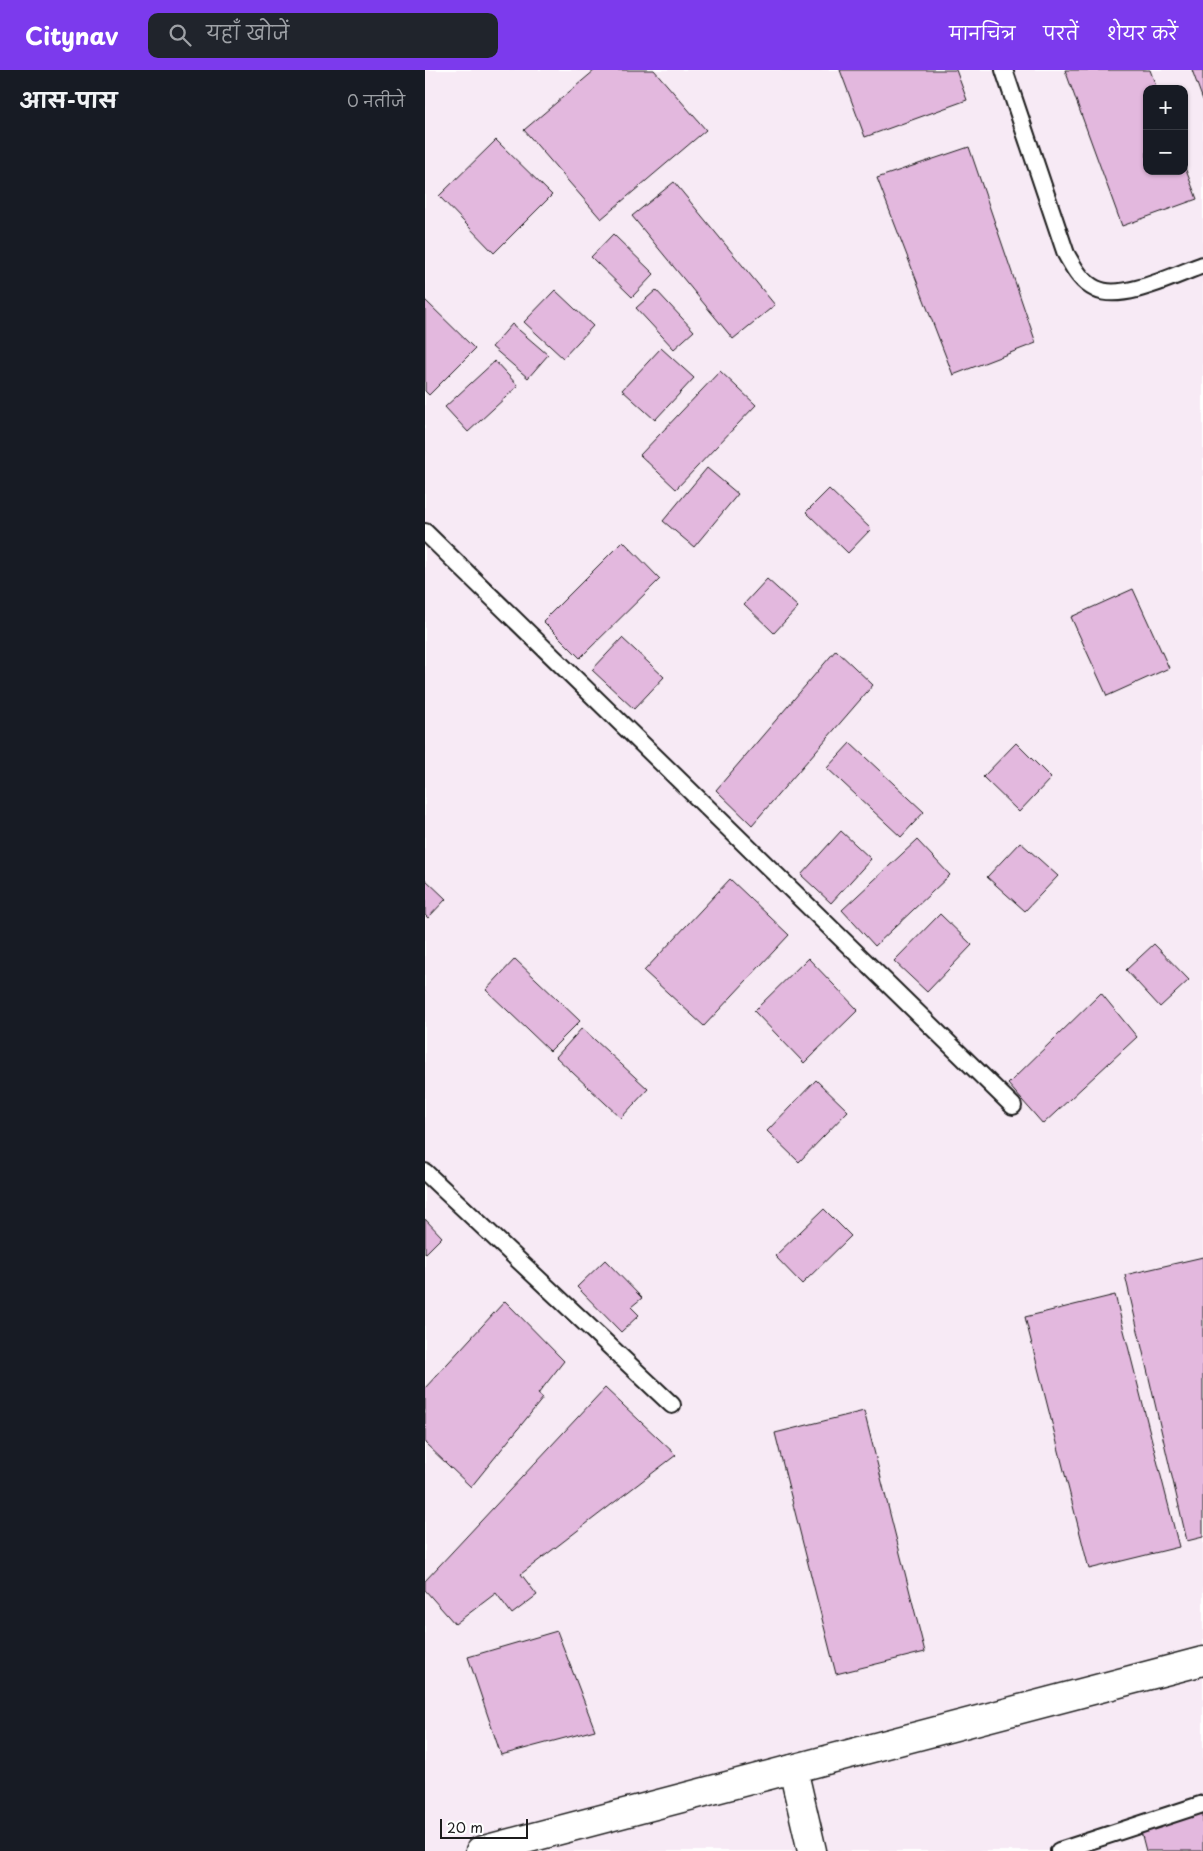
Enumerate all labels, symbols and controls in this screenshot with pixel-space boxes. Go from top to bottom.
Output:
search box [148,13,498,58]
text: Citynav [25,17,118,53]
text: यहाँ खोजें [206,18,289,46]
text: मानचित्र [949,19,1015,46]
text: परतें [1043,19,1079,46]
text: शेयर करें [1107,19,1178,46]
icon: search [166,21,194,49]
text: आस-पास [20,83,117,115]
map controls [1143,85,1188,175]
button: + [1143,85,1188,130]
text: 0 नतीजे [347,88,405,112]
button: − [1143,130,1188,175]
scale bar [440,1816,527,1839]
text: 20 m [447,1817,483,1838]

